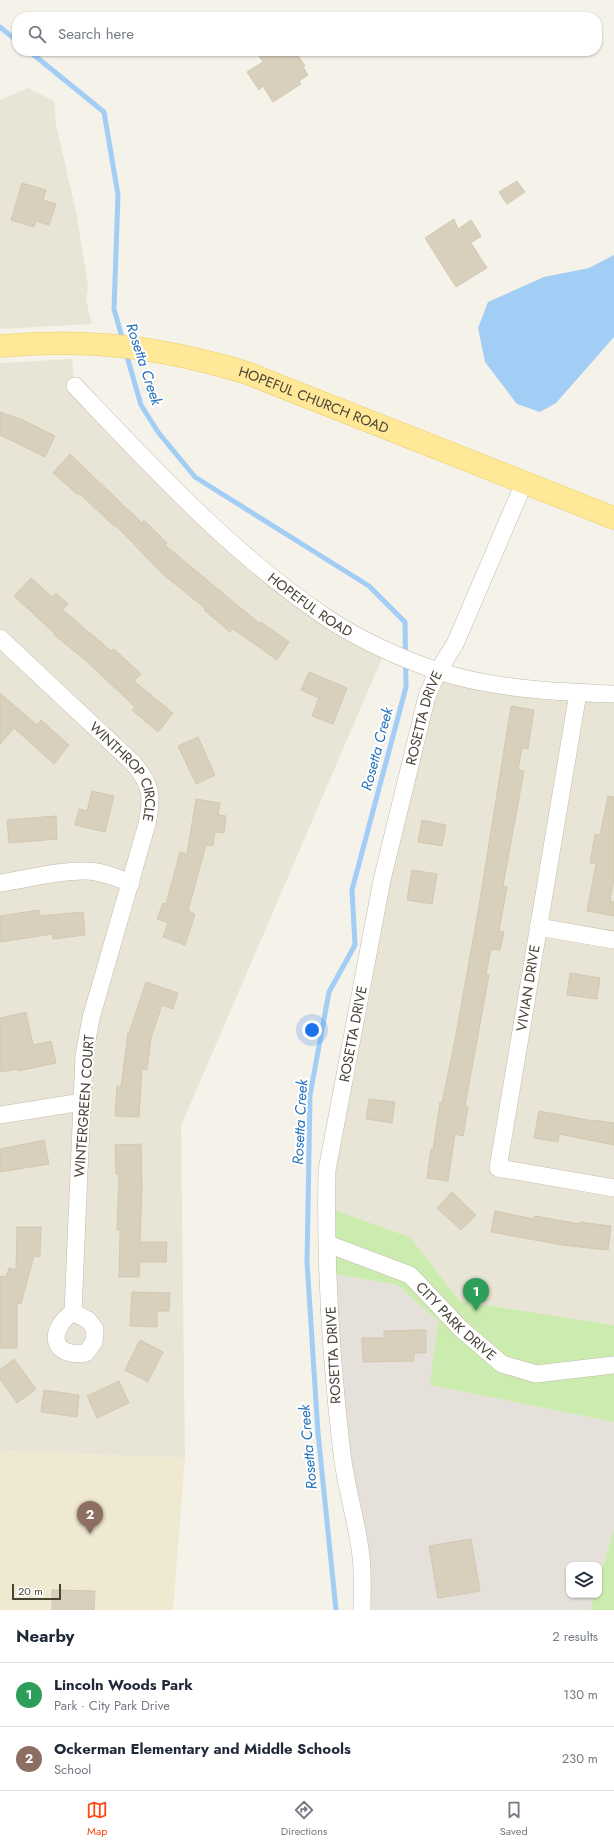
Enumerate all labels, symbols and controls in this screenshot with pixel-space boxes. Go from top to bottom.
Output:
search box [12,12,602,56]
icon: search [26,23,48,45]
text: Search here [58,23,134,45]
water label: Rosetta Creek [120,320,168,409]
street label: HOPEFUL CHURCH ROAD [236,361,392,438]
street label: HOPEFUL ROAD [264,568,356,642]
street label: ROSETTA DRIVE [400,667,447,767]
water label: Rosetta Creek [355,704,399,793]
street label: WINTHROP CIRCLE [85,717,160,823]
street label: VIVIAN DRIVE [511,943,545,1033]
street label: ROSETTA DRIVE [334,984,372,1084]
your location [302,1020,322,1040]
street label: WINTERGREEN COURT [69,1033,99,1178]
water label: Rosetta Creek [287,1078,313,1165]
street label: CITY PARK DRIVE [411,1277,501,1365]
pin: 1 [463,1278,489,1311]
street label: ROSETTA DRIVE [320,1306,346,1404]
water label: Rosetta Creek [293,1403,323,1491]
pin: 2 [77,1501,103,1534]
map controls [566,1562,602,1598]
button: layers [566,1562,602,1598]
scale bar [12,1582,61,1601]
text: 20 m [18,1583,43,1599]
text: Nearby [16,1624,74,1648]
text: 2 results [552,1627,598,1646]
text: Lincoln Woods Park [54,1674,193,1696]
text: 1 [26,1685,32,1704]
text: 130 m [563,1685,598,1704]
text: Park · City Park Drive [54,1696,170,1715]
text: Ockerman Elementary and Middle Schools [54,1738,351,1760]
text: 2 [25,1749,33,1768]
text: 230 m [562,1749,598,1768]
text: School [54,1760,91,1779]
tab: Map [86,1799,108,1839]
tab: Directions [281,1799,327,1839]
tab: Saved [500,1799,528,1839]

